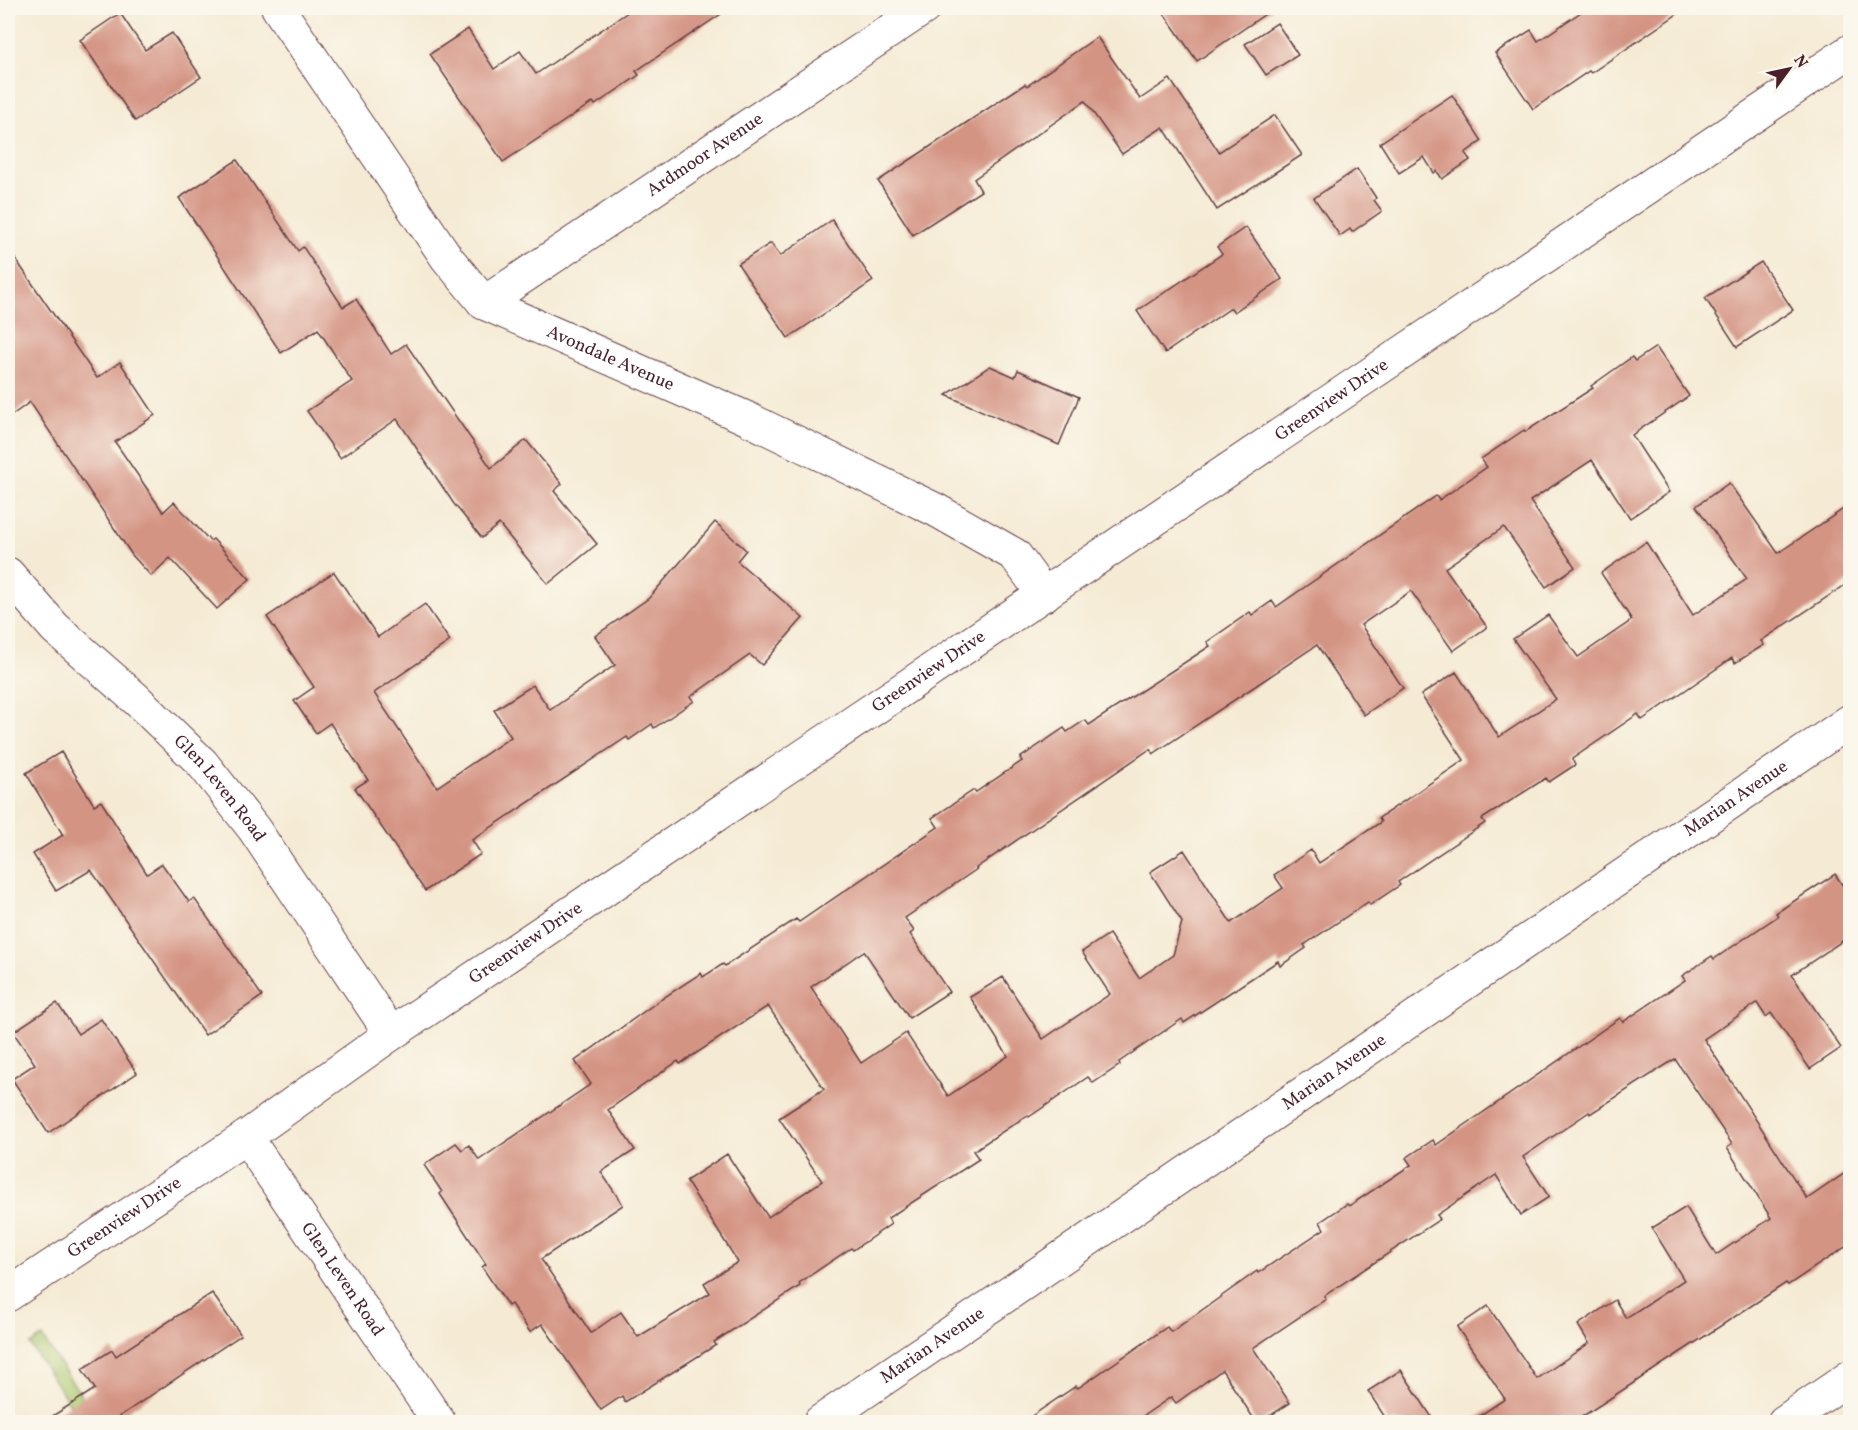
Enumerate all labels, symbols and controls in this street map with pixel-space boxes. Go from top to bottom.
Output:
north arrow [1759,39,1819,99]
text: N [1788,51,1812,73]
street label: Ardmoor Avenue [642,107,768,203]
street label: Avondale Avenue [543,319,678,397]
street label: Greenview Drive [1270,353,1394,447]
street label: Greenview Drive [867,624,991,719]
street label: Glen Leven Road [168,729,272,847]
street label: Marian Avenue [1679,754,1793,843]
street label: Greenview Drive [464,896,588,991]
street label: Marian Avenue [1277,1028,1391,1116]
street label: Greenview Drive [63,1171,187,1265]
street label: Glen Leven Road [295,1217,390,1341]
street label: Marian Avenue [875,1301,989,1390]

